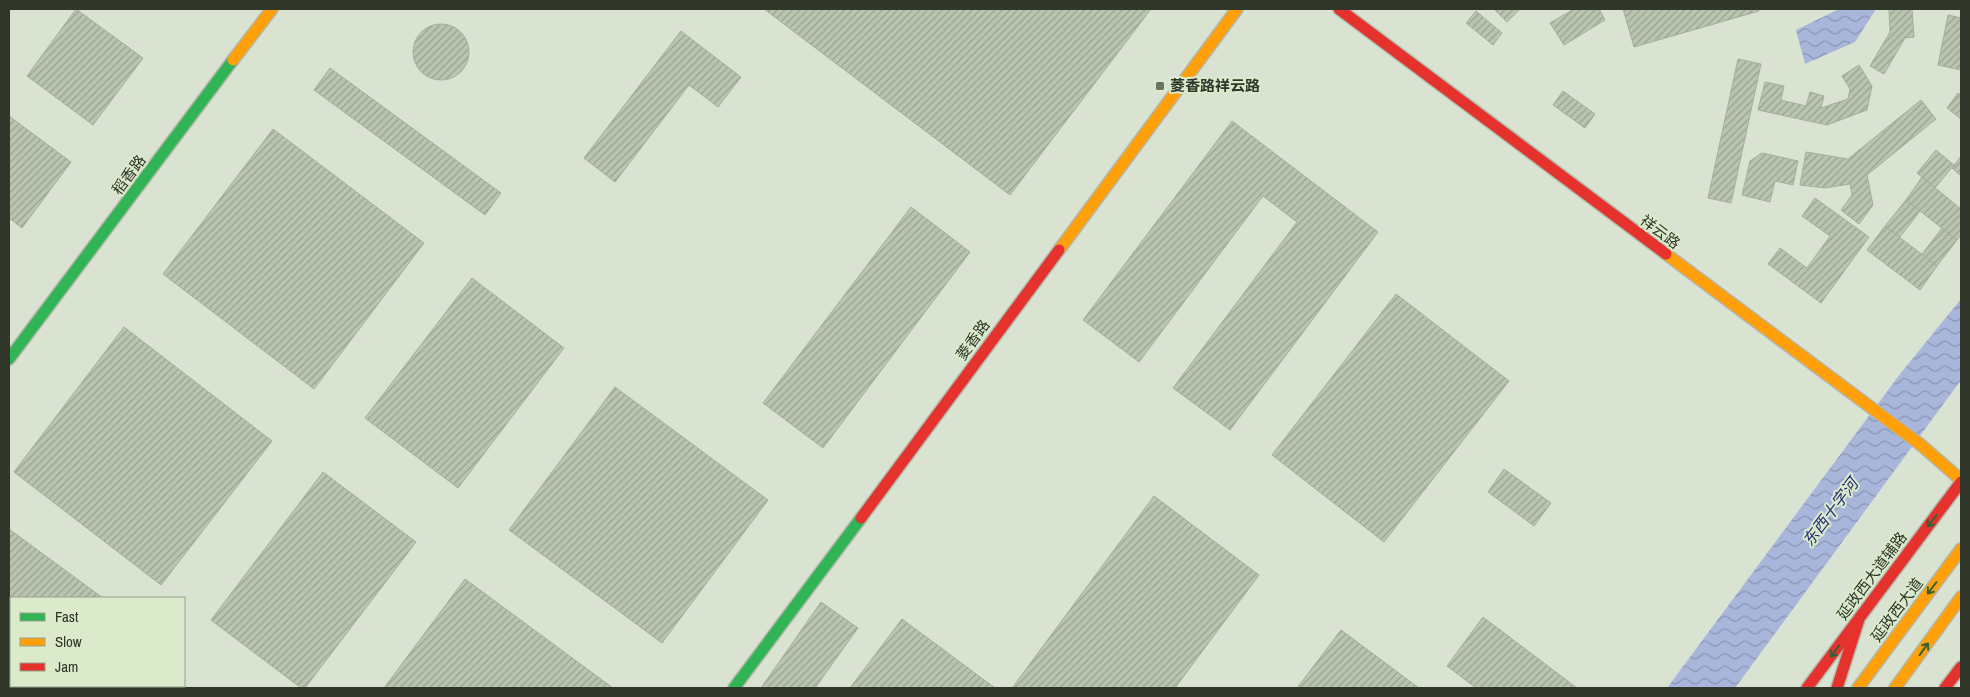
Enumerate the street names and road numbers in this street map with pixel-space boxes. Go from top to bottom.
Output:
street label: 稻香路 [107,150,151,199]
street label: 祥云路 [1636,210,1685,254]
street label: 菱香路 [951,315,994,364]
street label: 延政西大道辅路 [1833,529,1911,623]
street label: 延政西大道 [1867,575,1927,645]

